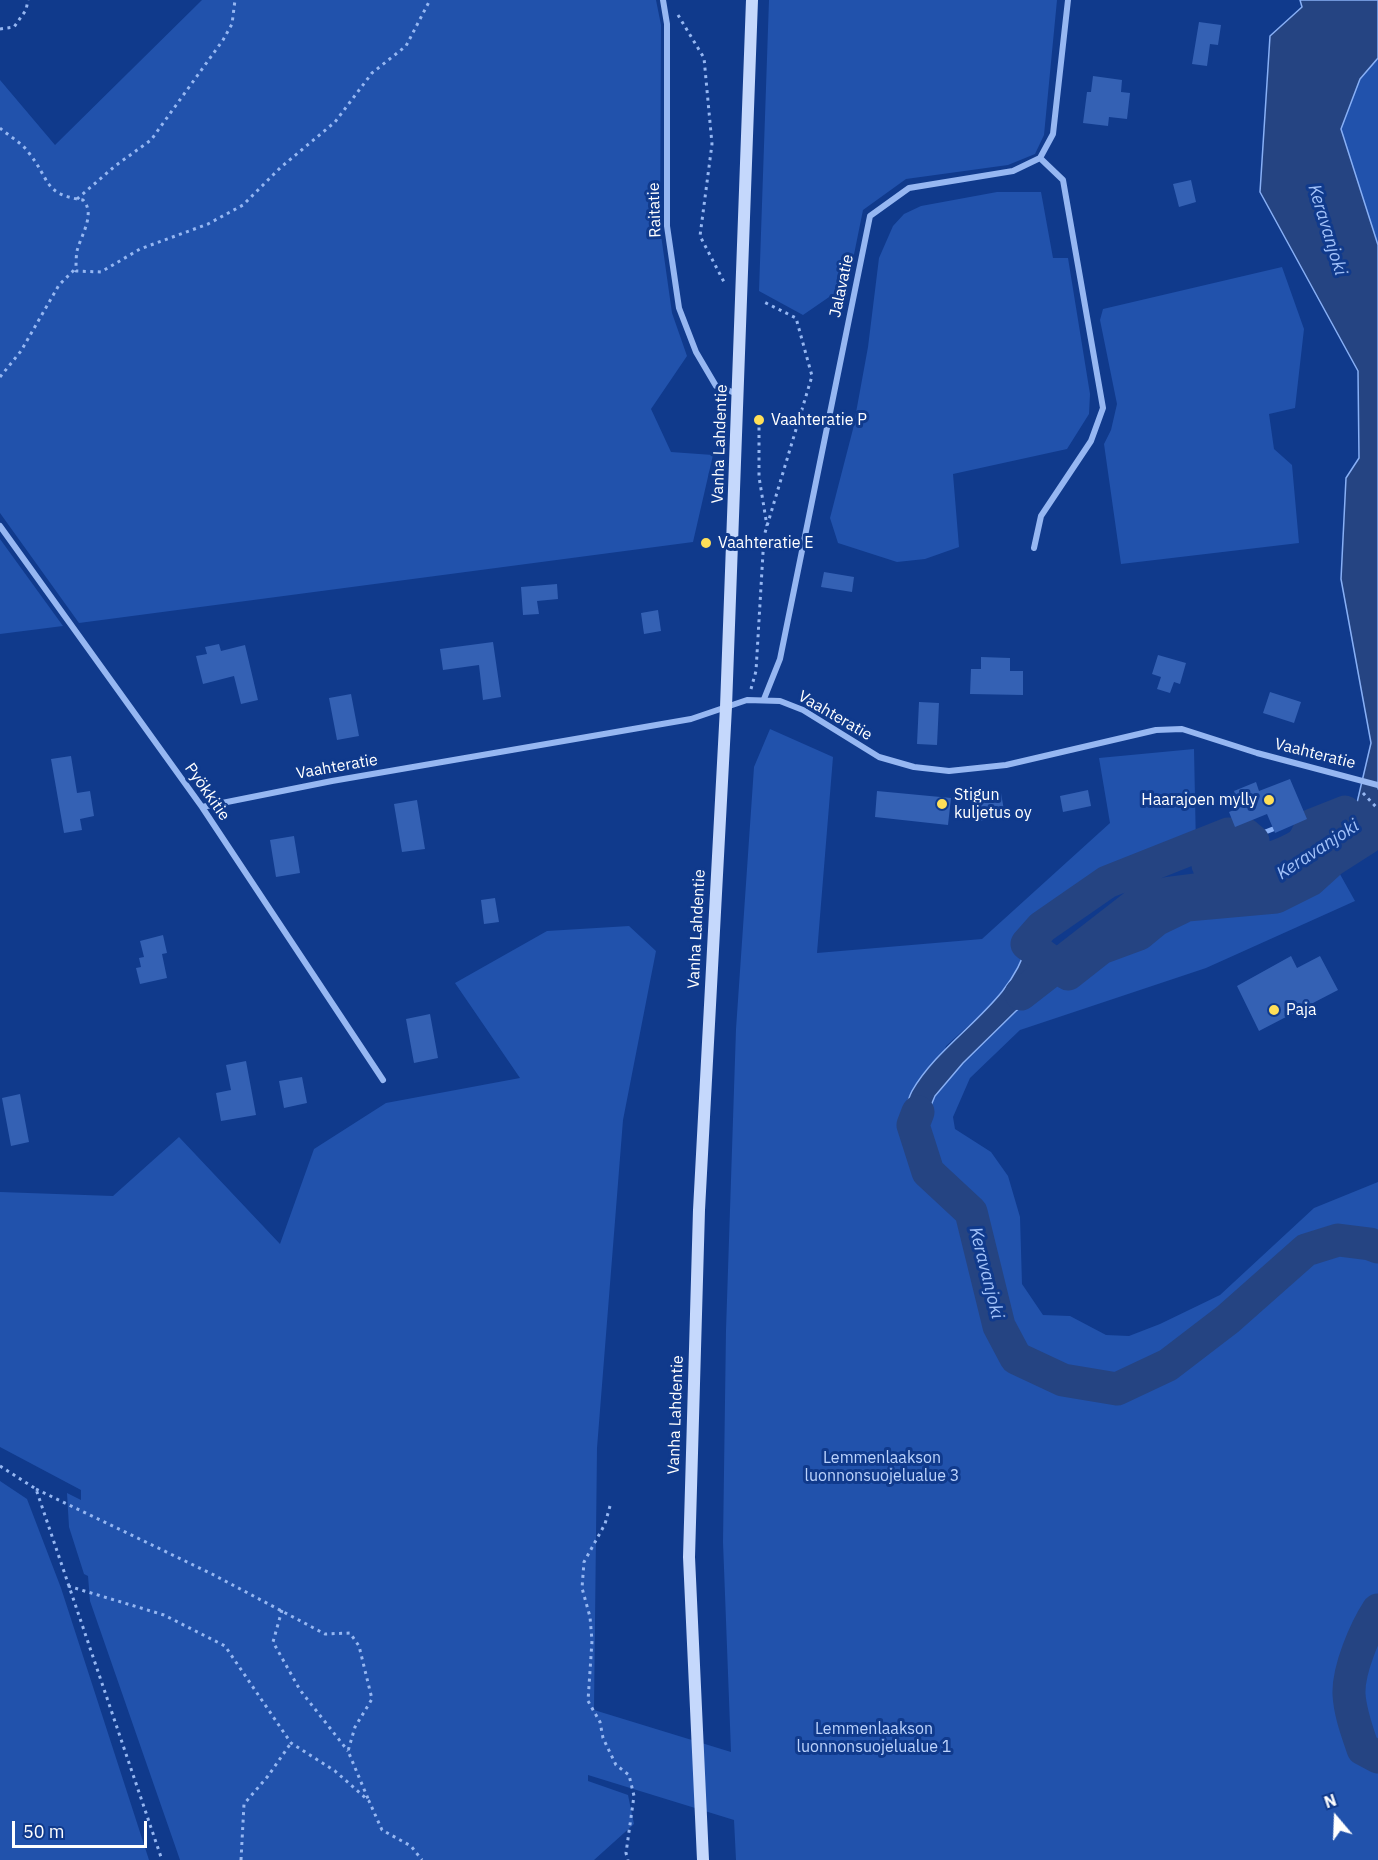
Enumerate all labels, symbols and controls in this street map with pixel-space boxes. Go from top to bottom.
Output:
street label: Raitatie [644,182,666,238]
water label: Keravanjoki [1303,182,1351,278]
street label: Jalavatie [826,253,858,319]
street label: Vanha Lahdentie [708,384,732,504]
place label: Vaahteratie P [771,410,867,430]
marker: Vaahteratie P [752,413,766,427]
place label: Vaahteratie E [718,533,814,553]
marker: Vaahteratie E [699,536,713,550]
street label: Vaahteratie [794,687,876,745]
street label: Vaahteratie [1273,735,1357,773]
street label: Vaahteratie [295,750,379,784]
street label: Pyökkitie [180,760,234,824]
place label: Stigun kuljetus oy [954,785,1032,823]
place label: Haarajoen mylly [1141,790,1257,810]
marker: Haarajoen mylly [1262,793,1276,807]
marker: Stigun kuljetus oy [935,797,949,811]
water label: Keravanjoki [1273,815,1363,885]
street label: Vanha Lahdentie [684,869,710,989]
place label: Paja [1286,1000,1317,1020]
marker: Paja [1267,1003,1281,1017]
water label: Keravanjoki [964,1225,1008,1321]
street label: Vanha Lahdentie [664,1355,688,1475]
park label: Lemmenlaakson luonnonsuojelualue 3 [805,1448,959,1486]
park label: Lemmenlaakson luonnonsuojelualue 1 [797,1719,951,1757]
north arrow [1306,1788,1366,1848]
text: N [1321,1790,1339,1812]
scale bar [15,1809,150,1847]
text: 50 m [23,1820,65,1843]

